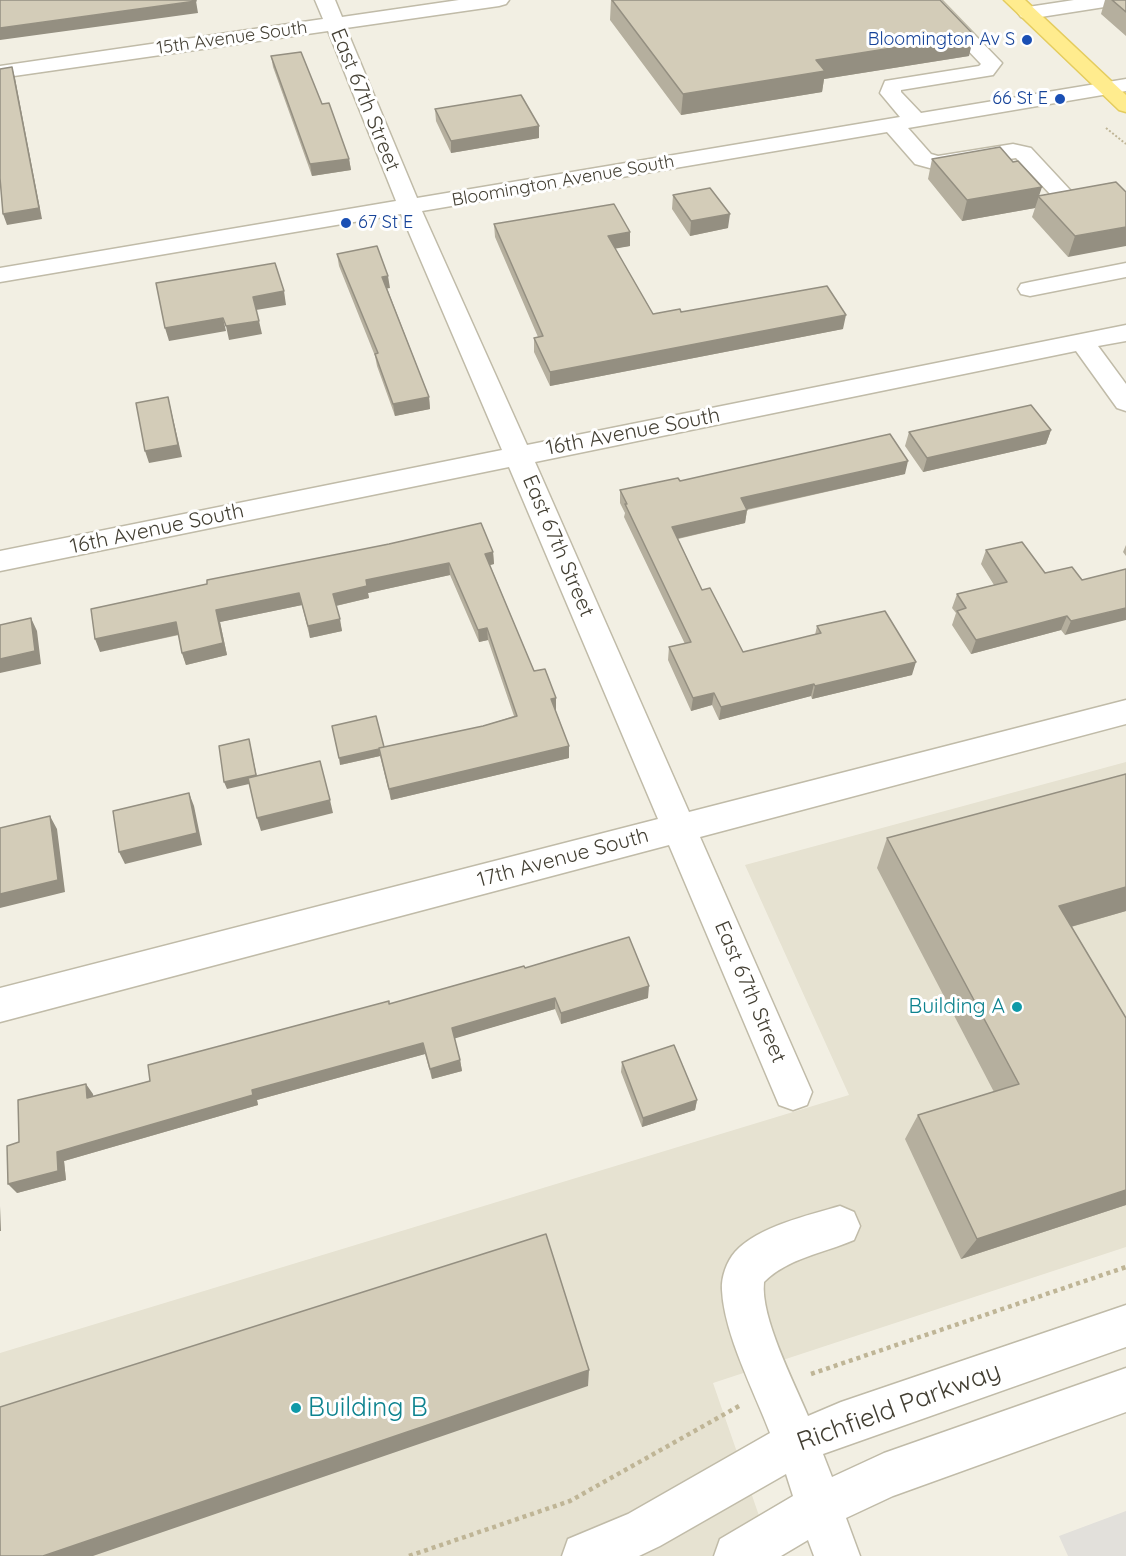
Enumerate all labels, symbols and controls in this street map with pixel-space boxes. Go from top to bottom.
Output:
street label: 15th Avenue South [155,17,309,59]
street label: East 67th Street [325,25,405,175]
place label: Bloomington Av S [868,29,1015,51]
marker: Bloomington Av S [1020,33,1034,47]
place label: 66 St E [992,88,1048,110]
marker: 66 St E [1053,92,1067,106]
street label: Bloomington Avenue South [450,151,676,211]
place label: 67 St E [358,212,413,234]
marker: 67 St E [339,216,353,230]
street label: 16th Avenue South [544,403,722,461]
street label: East 67th Street [517,471,599,621]
street label: 16th Avenue South [68,498,246,560]
street label: 17th Avenue South [475,823,651,893]
street label: East 67th Street [709,917,791,1067]
place label: Building A [908,994,1005,1020]
marker: Building A [1010,1000,1024,1014]
street label: Richfield Parkway [793,1356,1005,1458]
place label: Building B [308,1392,428,1424]
marker: Building B [289,1401,303,1415]

